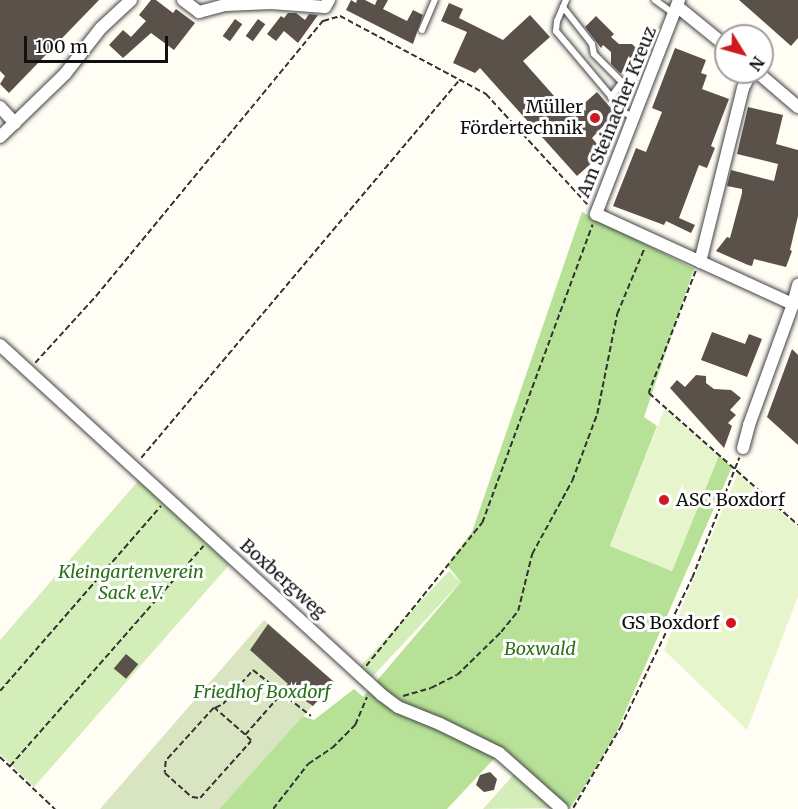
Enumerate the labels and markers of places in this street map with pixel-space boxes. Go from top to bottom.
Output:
place label: Müller Fördertechnik [460,97,583,140]
marker: Müller Fördertechnik [588,111,602,125]
place label: ASC Boxdorf [676,489,785,511]
marker: ASC Boxdorf [657,493,671,507]
place label: GS Boxdorf [622,612,719,634]
marker: GS Boxdorf [724,616,738,630]

